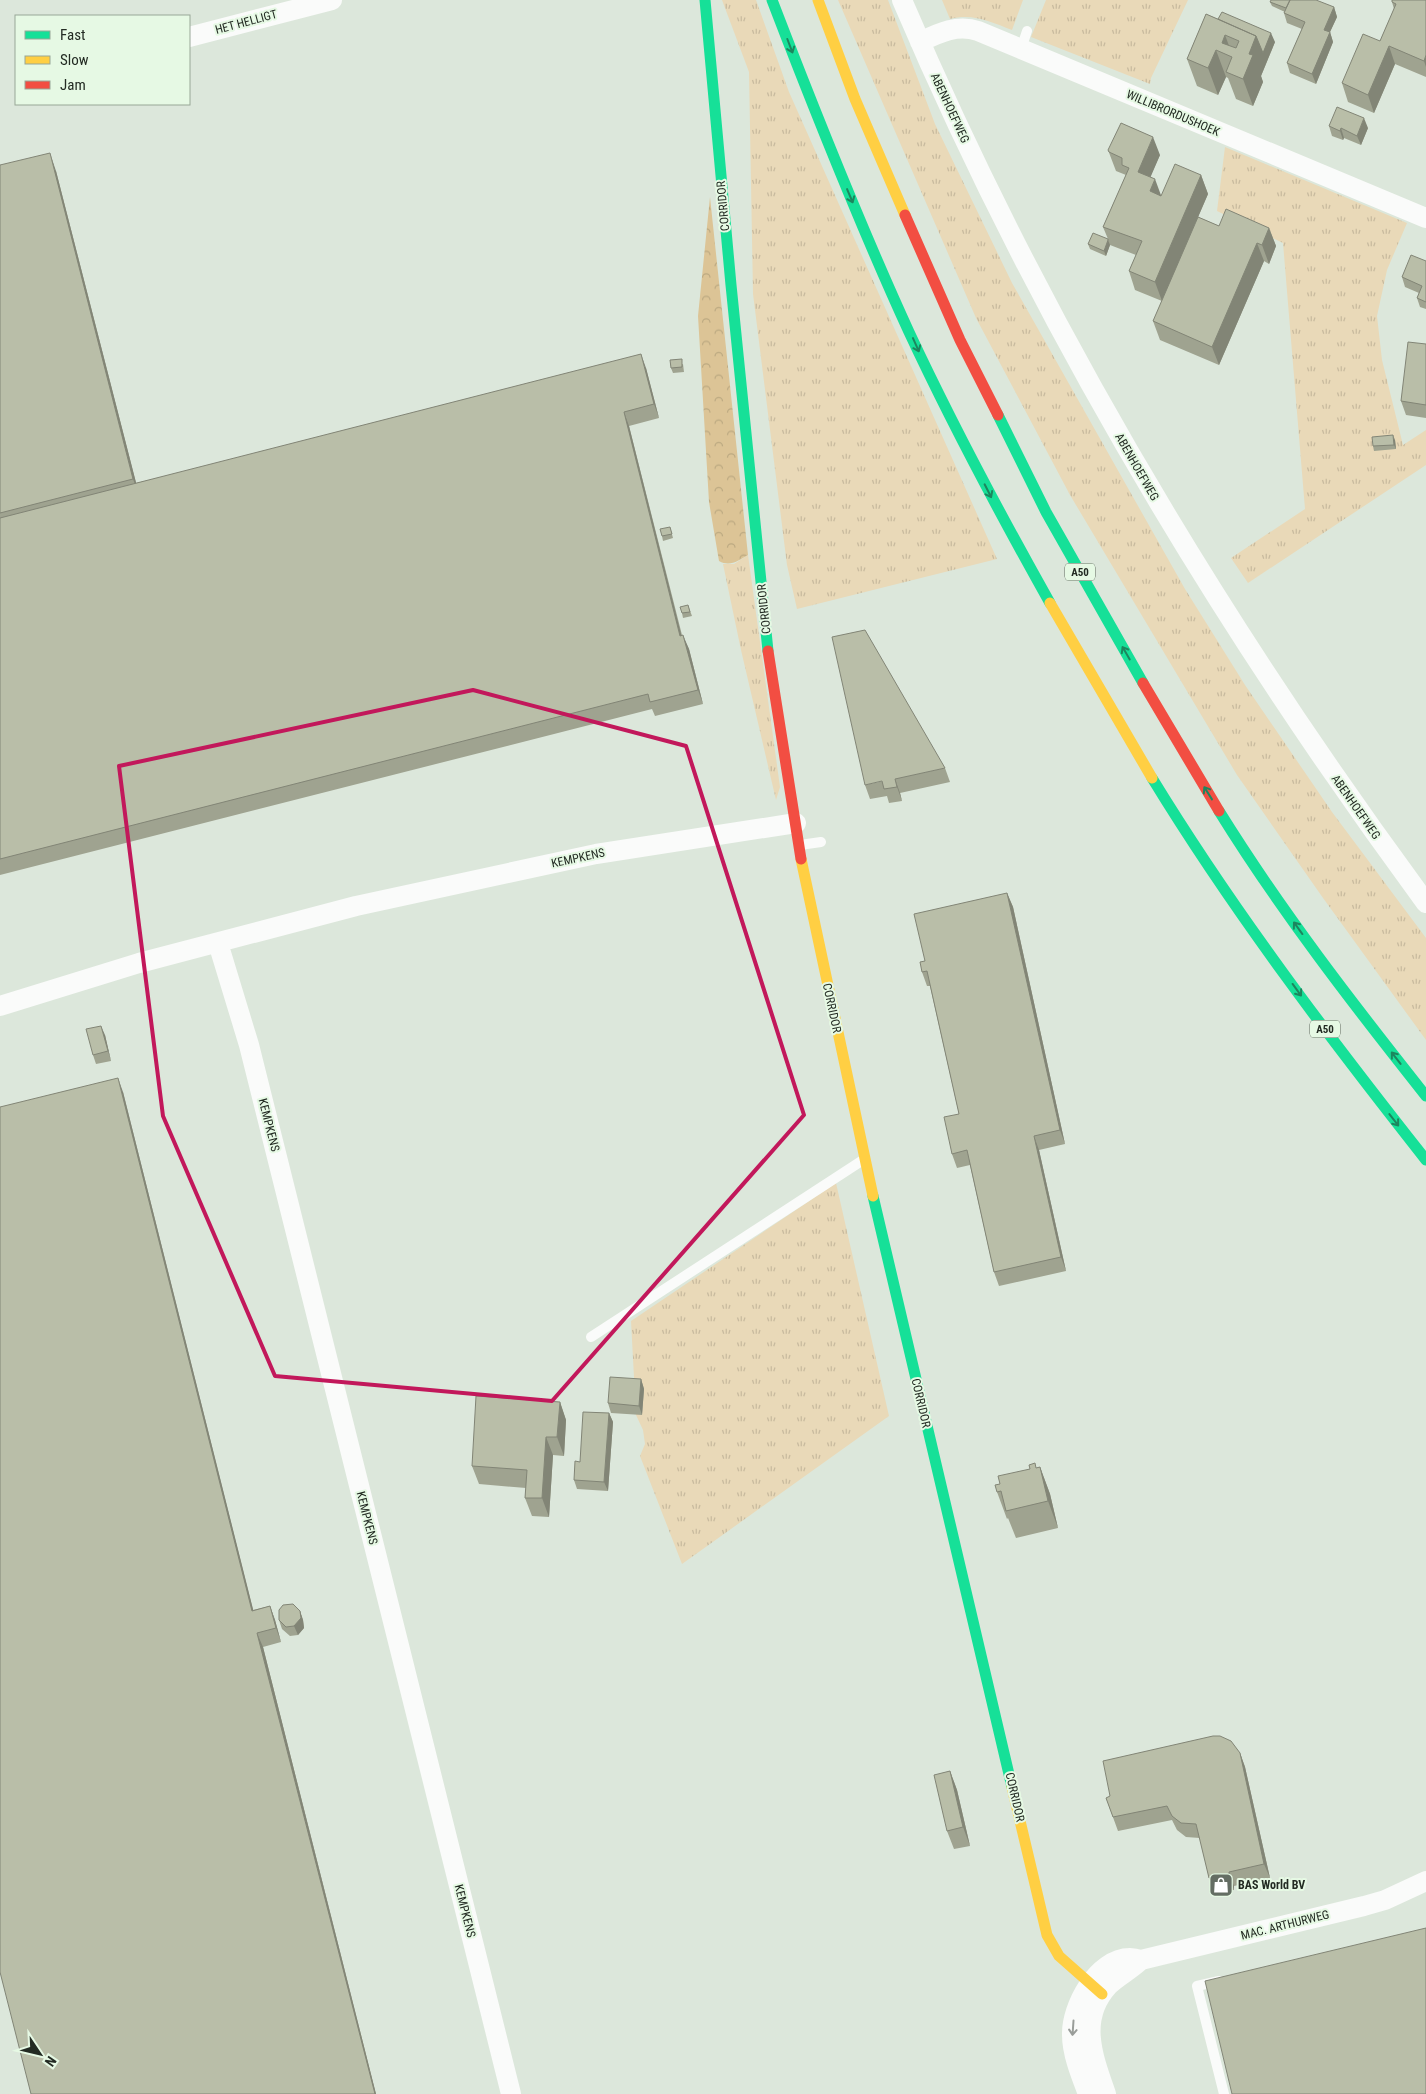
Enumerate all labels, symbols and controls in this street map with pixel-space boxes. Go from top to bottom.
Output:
street label: HET HELLIGT [214,7,278,37]
legend [15,15,190,105]
text: Fast [60,26,85,44]
one-way arrow [786,37,795,53]
text: Slow [60,51,89,69]
street label: ABENHOEFWEG [928,71,972,145]
text: Jam [60,76,86,94]
street label: WILLIBRORDUSHOEK [1124,87,1222,139]
street label: CORRIDOR [714,180,732,232]
one-way arrow [846,188,856,203]
one-way arrow [911,337,921,352]
street label: ABENHOEFWEG [1112,431,1162,503]
one-way arrow [983,483,993,498]
road number: A50 [1065,564,1095,580]
street label: CORRIDOR [754,583,774,635]
one-way arrow [1121,645,1131,660]
street label: ABENHOEFWEG [1329,772,1383,842]
one-way arrow [1203,786,1213,800]
street label: KEMPKENS [550,845,606,871]
one-way arrow [1293,921,1303,935]
street label: CORRIDOR [820,982,844,1035]
one-way arrow [1292,983,1302,997]
road number: A50 [1310,1021,1340,1038]
one-way arrow [1390,1052,1401,1065]
street label: KEMPKENS [256,1097,282,1153]
one-way arrow [1389,1113,1400,1126]
street label: CORRIDOR [909,1377,934,1430]
street label: KEMPKENS [354,1490,380,1546]
street label: CORRIDOR [1003,1771,1028,1824]
shop icon: BAS World BV [1208,1872,1234,1898]
place label: BAS World BV [1238,1878,1305,1892]
street label: KEMPKENS [452,1883,478,1939]
street label: MAC. ARTHURWEG [1239,1907,1331,1943]
one-way arrow [1068,2020,1077,2036]
north arrow [15,2029,65,2079]
text: N [42,2053,60,2070]

